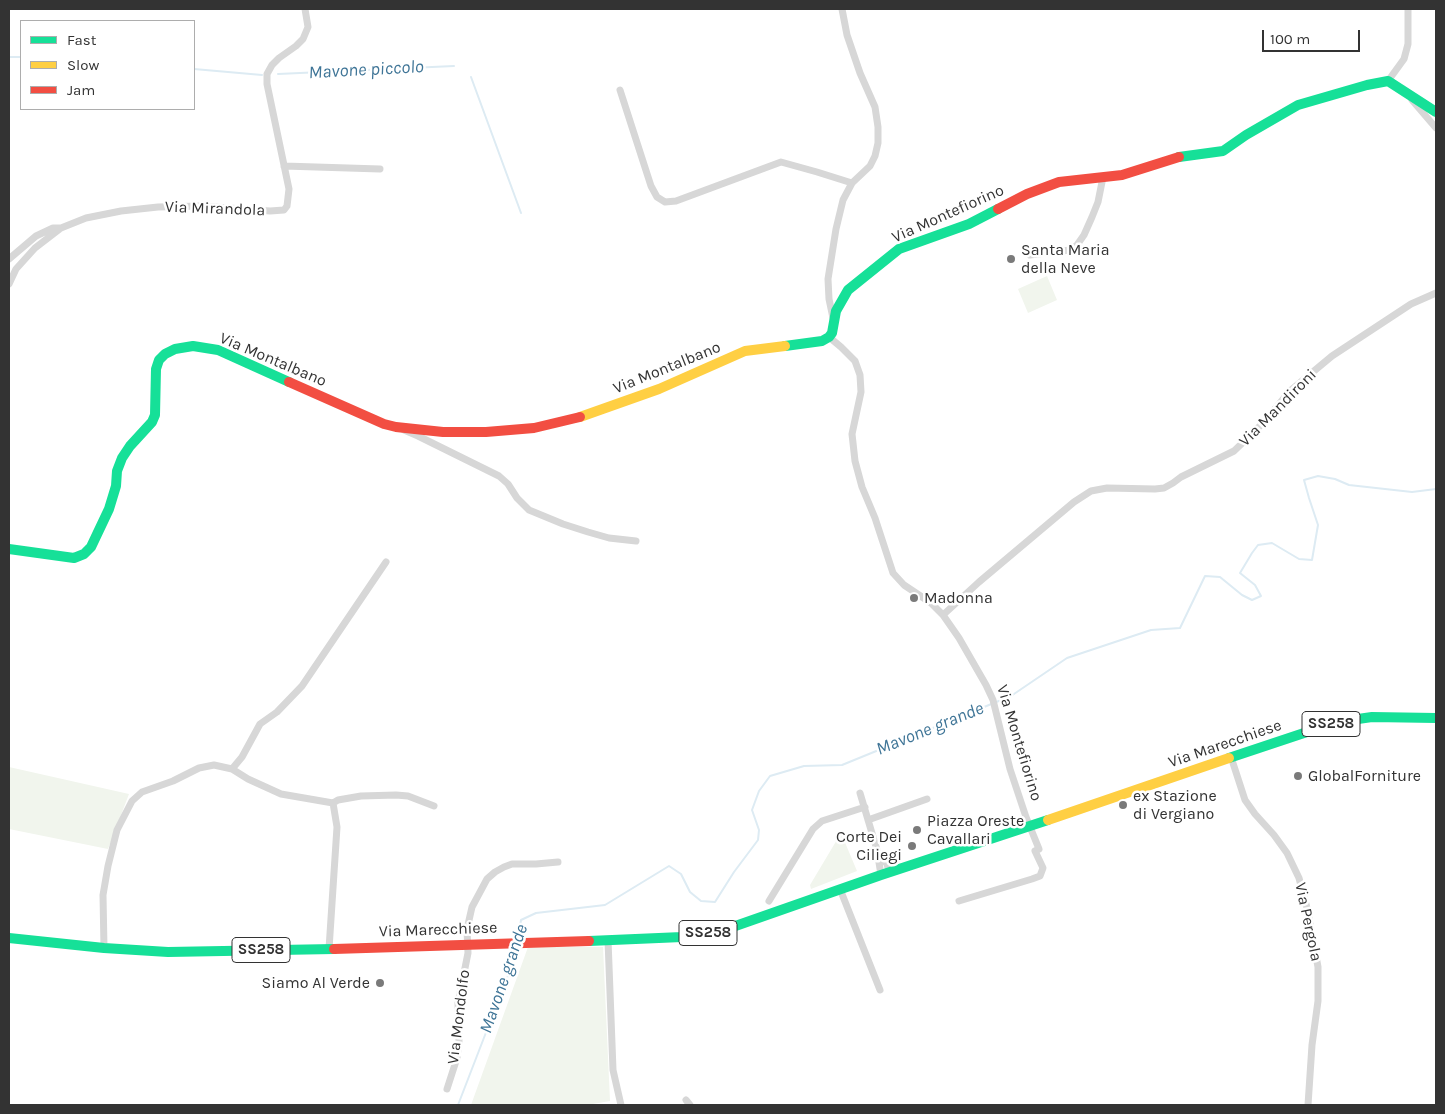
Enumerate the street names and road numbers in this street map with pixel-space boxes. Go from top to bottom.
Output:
street label: Via Montefiorino [889,181,1007,247]
street label: Via Mirandola [164,198,266,220]
street label: Via Montalbano [217,329,329,391]
street label: Via Montalbano [610,338,724,398]
street label: Via Mandironi [1235,365,1321,451]
street label: Via Montefiorino [992,683,1046,803]
road number: SS258 [1302,712,1360,736]
street label: Via Marecchiese [1166,716,1284,772]
street label: Via Pergola [1290,881,1326,963]
street label: Via Marecchiese [378,918,498,942]
road number: SS258 [679,920,737,946]
road number: SS258 [232,938,290,962]
street label: Via Mondolfo [444,969,474,1065]

